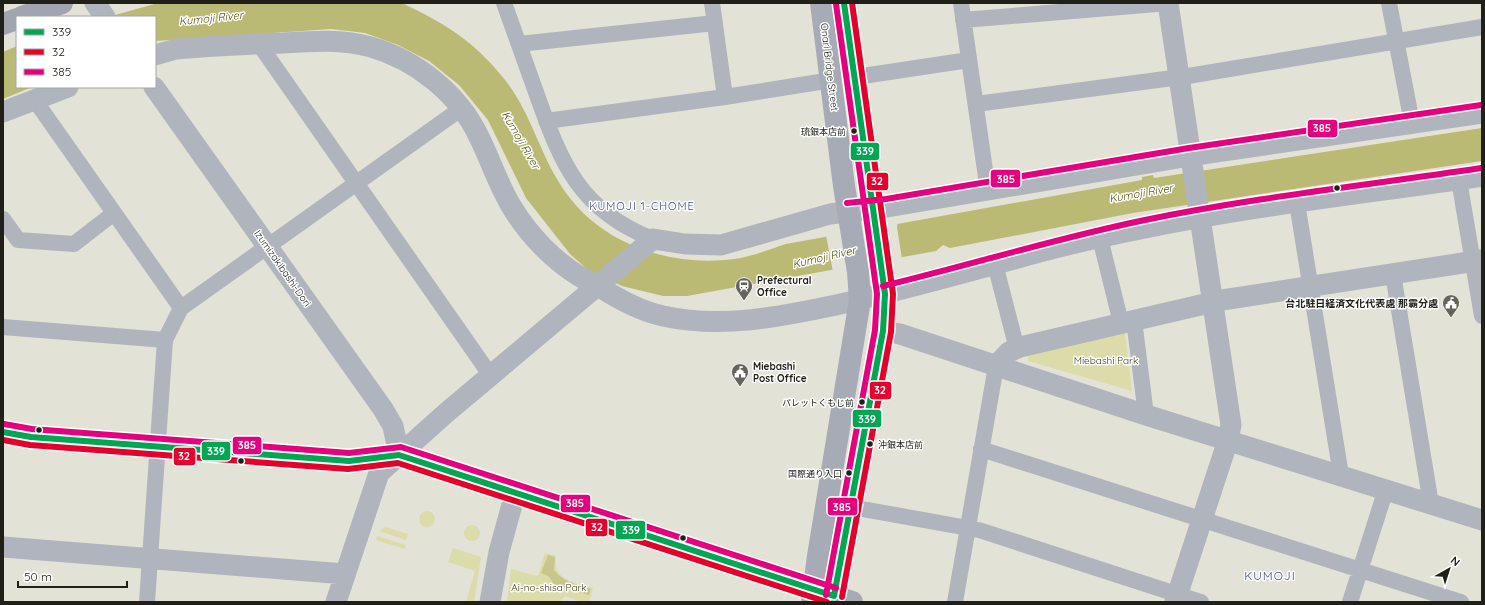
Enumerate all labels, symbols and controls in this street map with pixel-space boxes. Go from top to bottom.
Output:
water label: Kumoji River [178,7,246,28]
legend [16,16,156,88]
street label: Onari Bridge Street [818,22,841,112]
text: 339 [52,24,72,39]
text: 32 [52,44,65,59]
text: 385 [52,64,71,79]
water label: Kumoji River [499,109,544,173]
line badge: 385 [1307,119,1338,138]
text: 385 [1313,121,1331,135]
place label: 琉銀本店前 [801,126,846,137]
marker: 琉銀本店前 [849,126,859,136]
line badge: 339 [850,142,880,161]
text: 339 [856,144,874,158]
line badge: 385 [990,169,1021,188]
line badge: 32 [866,172,889,191]
text: 385 [997,172,1015,186]
text: 32 [871,174,883,188]
water label: Kumoji River [1108,180,1176,205]
unlabelled marker [1332,183,1342,193]
district label: KUMOJI 1-CHOME [589,199,695,213]
street label: Izumizakibashi-Dori [251,228,314,309]
water label: Kumoji River [791,243,859,271]
place label: Prefectural Office [757,274,811,299]
station icon: Prefectural Office [734,276,754,301]
public building icon: 台北駐日経済文化代表處 那霸分處 [1441,293,1461,318]
place label: 台北駐日経済文化代表處 那霸分處 [1285,297,1438,310]
park label: Miebashi Park [1074,354,1138,367]
place label: Miebashi Post Office [753,360,807,385]
public building icon: Miebashi Post Office [730,362,750,387]
line badge: 32 [869,381,892,400]
text: 32 [874,383,886,397]
place label: パレットくもじ前 [782,397,854,408]
marker: パレットくもじ前 [857,397,867,407]
line badge: 339 [852,409,882,428]
text: 339 [858,412,876,426]
unlabelled marker [34,425,44,435]
line badge: 385 [232,436,262,455]
text: 385 [238,438,256,452]
marker: 沖銀本店前 [865,439,875,449]
place label: 沖銀本店前 [878,439,923,450]
line badge: 339 [201,441,231,461]
text: 339 [207,444,225,458]
line badge: 32 [173,447,196,466]
text: 32 [178,449,190,463]
unlabelled marker [236,456,246,466]
place label: 国際通り入口 [788,468,842,479]
marker: 国際通り入口 [844,468,854,478]
line badge: 385 [560,494,591,513]
text: 385 [566,496,584,510]
line badge: 385 [827,497,858,516]
text: 385 [833,500,851,514]
line badge: 32 [585,518,608,537]
text: 32 [591,520,603,534]
line badge: 339 [615,520,646,540]
text: 339 [622,523,640,537]
unlabelled marker [678,533,688,543]
north arrow [1429,549,1469,589]
text: N [1448,553,1463,569]
scale bar [18,563,127,589]
district label: KUMOJI [1244,568,1296,583]
text: 50 m [24,569,52,584]
park label: Ai-no-shisa Park [511,581,587,594]

